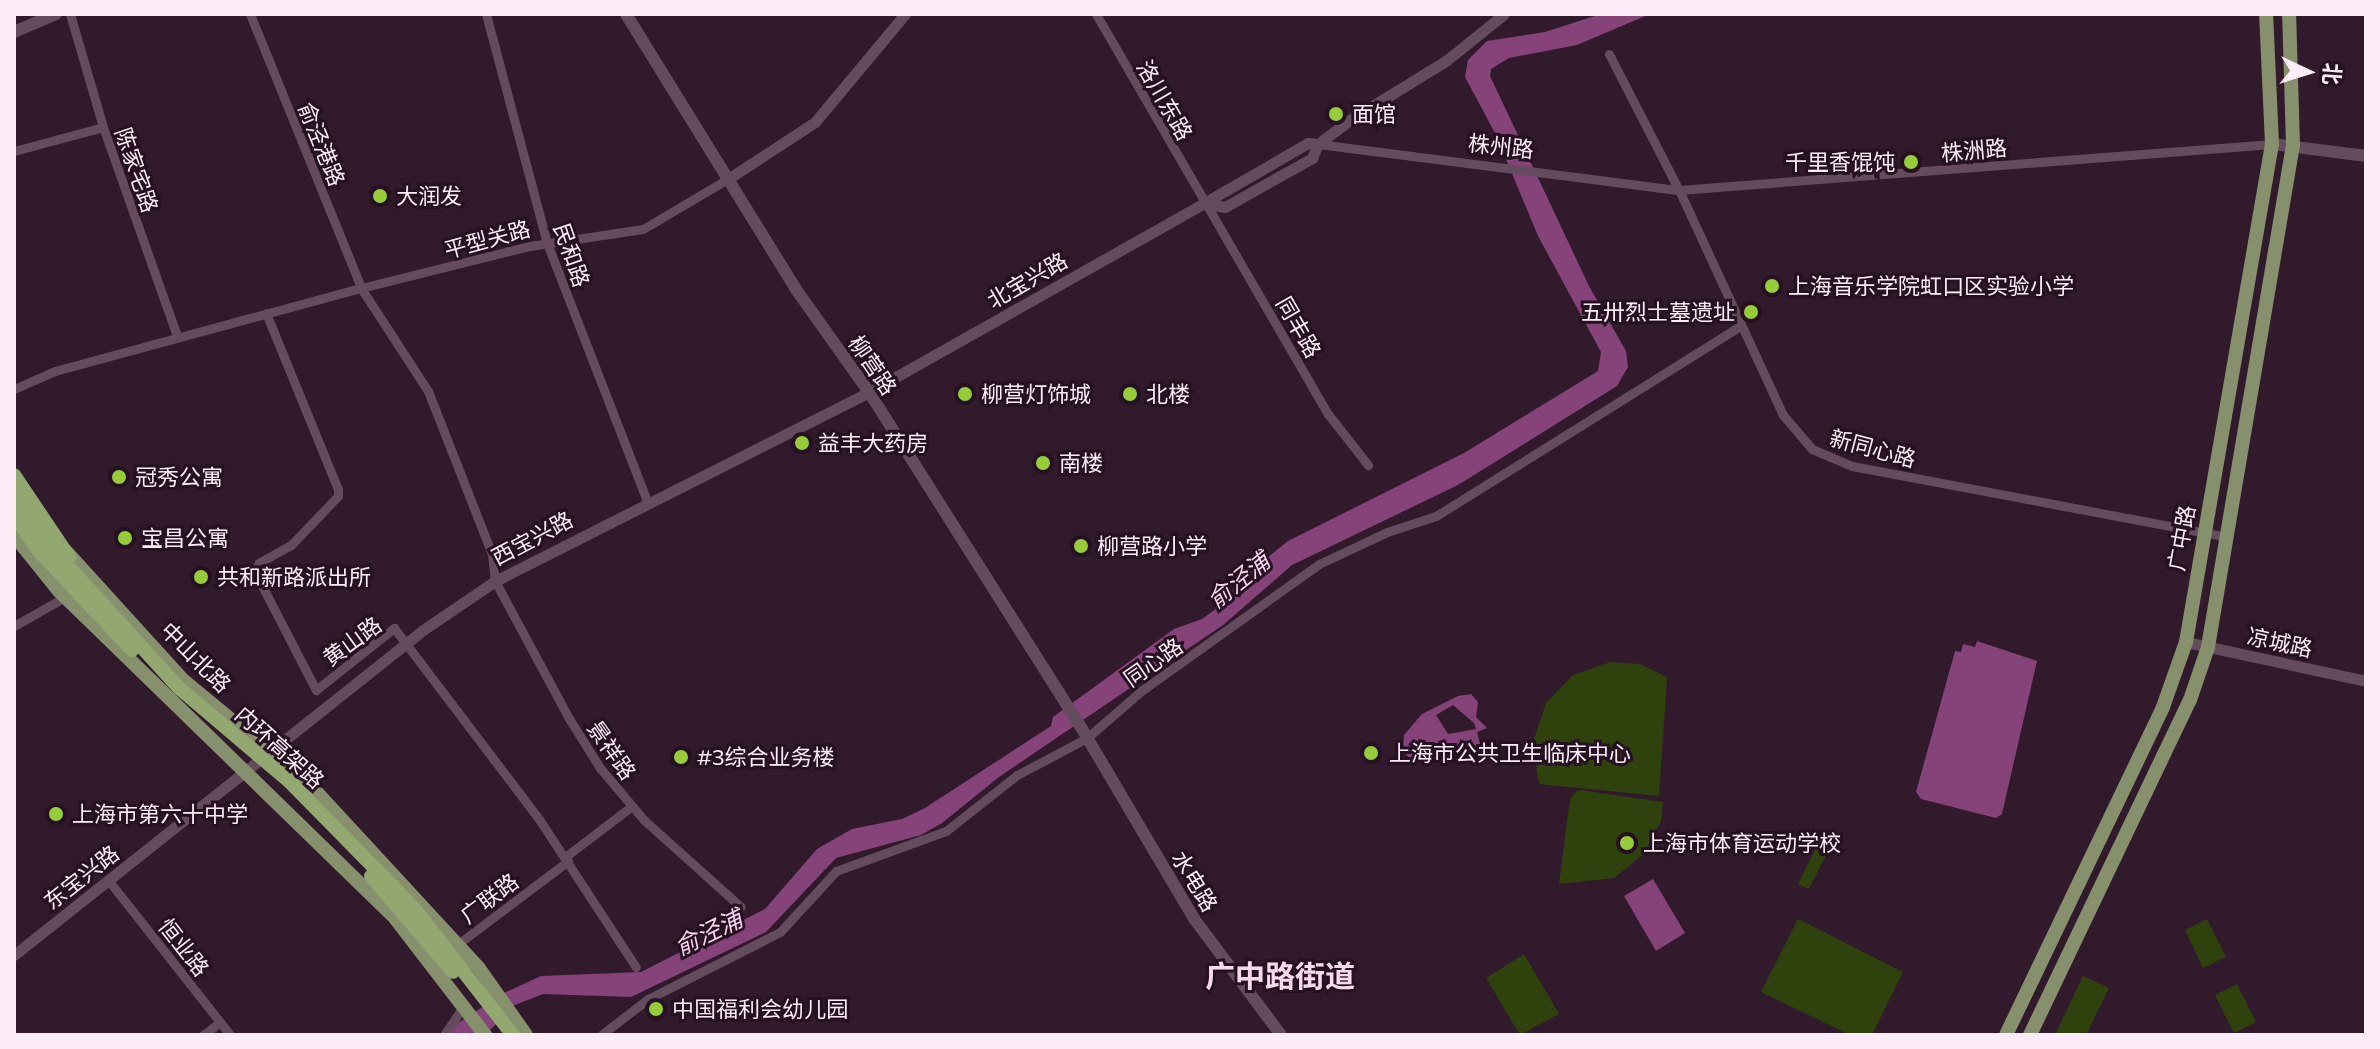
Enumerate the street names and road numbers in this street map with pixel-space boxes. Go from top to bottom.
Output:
street label: 洛川东路 [1132,55,1198,145]
street label: 俞泾港路 [293,98,351,190]
street label: 陈家宅路 [110,124,164,216]
street label: 株州路 [1467,129,1535,163]
street label: 株洲路 [1940,134,2008,166]
street label: 平型关路 [441,215,533,263]
street label: 民和路 [549,220,595,290]
street label: 北宝兴路 [982,247,1072,313]
street label: 同丰路 [1271,292,1327,362]
street label: 柳营路 [844,330,902,400]
street label: 新同心路 [1827,424,1919,472]
street label: 广中路 [2162,503,2200,573]
street label: 西宝兴路 [487,506,577,570]
street label: 黄山路 [318,611,386,671]
street label: 中山北路 [156,617,236,697]
street label: 凉城路 [2245,622,2315,662]
street label: 同心路 [1118,632,1188,692]
street label: 内环高架路 [230,700,330,794]
street label: 景祥路 [582,715,642,785]
street label: 东宝兴路 [38,840,124,914]
street label: 水电路 [1167,846,1223,916]
street label: 广联路 [455,868,523,928]
street label: 恒业路 [153,913,215,981]

